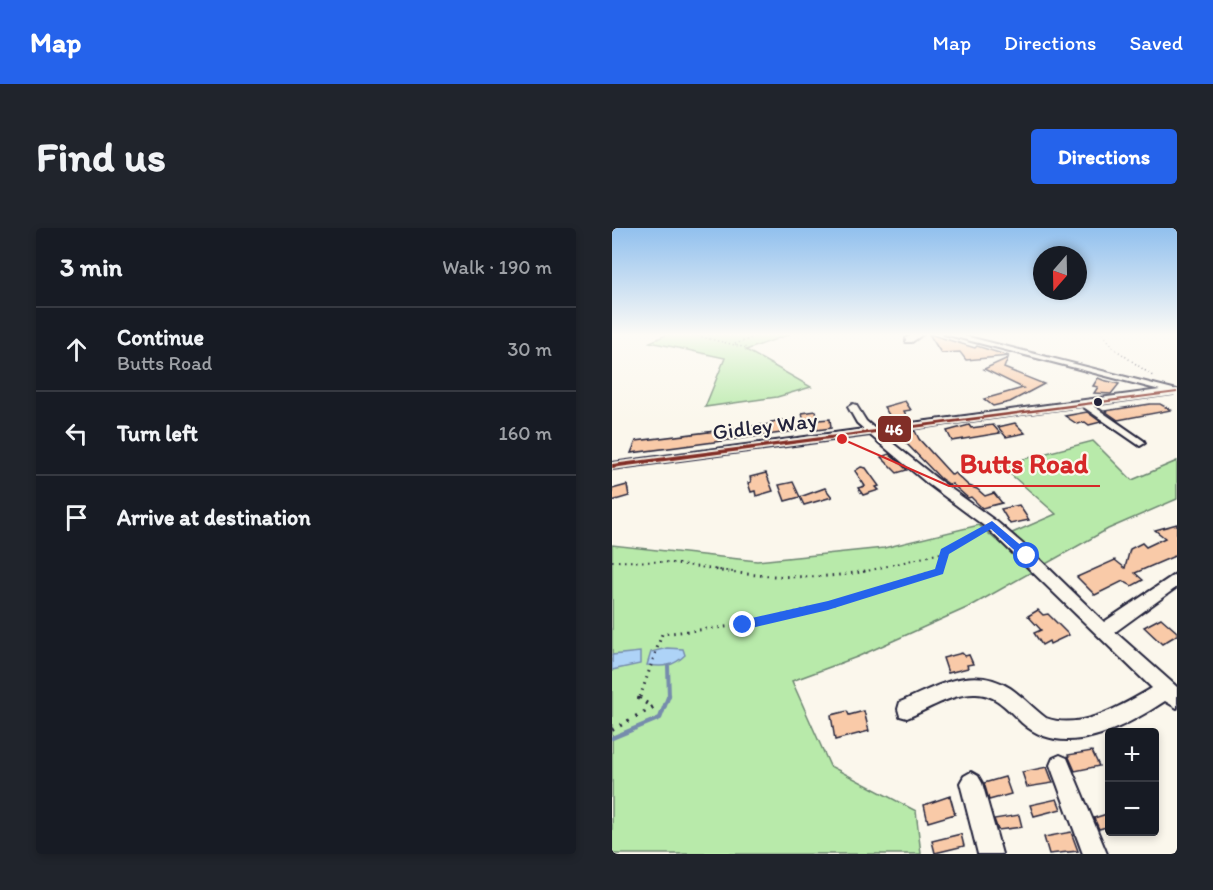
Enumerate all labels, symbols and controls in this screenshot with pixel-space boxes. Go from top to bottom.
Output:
text: Map [30,25,81,59]
text: Map [933,30,971,55]
text: Directions [1004,30,1096,55]
text: Saved [1129,30,1183,55]
button: Directions [1031,129,1177,184]
text: Find us [36,131,166,182]
north arrow [1033,246,1087,300]
text: 3 min [60,251,122,283]
text: Walk · 190 m [442,255,552,279]
text: Continue [117,324,204,351]
icon: ahead [60,333,93,366]
text: 30 m [507,337,552,361]
text: Butts Road [117,351,212,375]
unlabelled marker [1092,396,1104,408]
street label: Gidley Way [711,406,820,446]
line badge: 46 [877,415,912,443]
icon: left [60,417,93,450]
text: Turn left [117,420,198,447]
text: 46 [885,420,904,439]
text: 160 m [499,421,552,445]
callout: Butts Road [949,441,1100,486]
text: Butts Road [960,447,1089,480]
icon: arrive [60,501,93,534]
text: Arrive at destination [117,504,311,531]
route start [1013,542,1039,568]
route end [729,611,755,637]
map controls [1105,728,1159,836]
button: + [1105,728,1159,782]
button: − [1105,782,1159,836]

